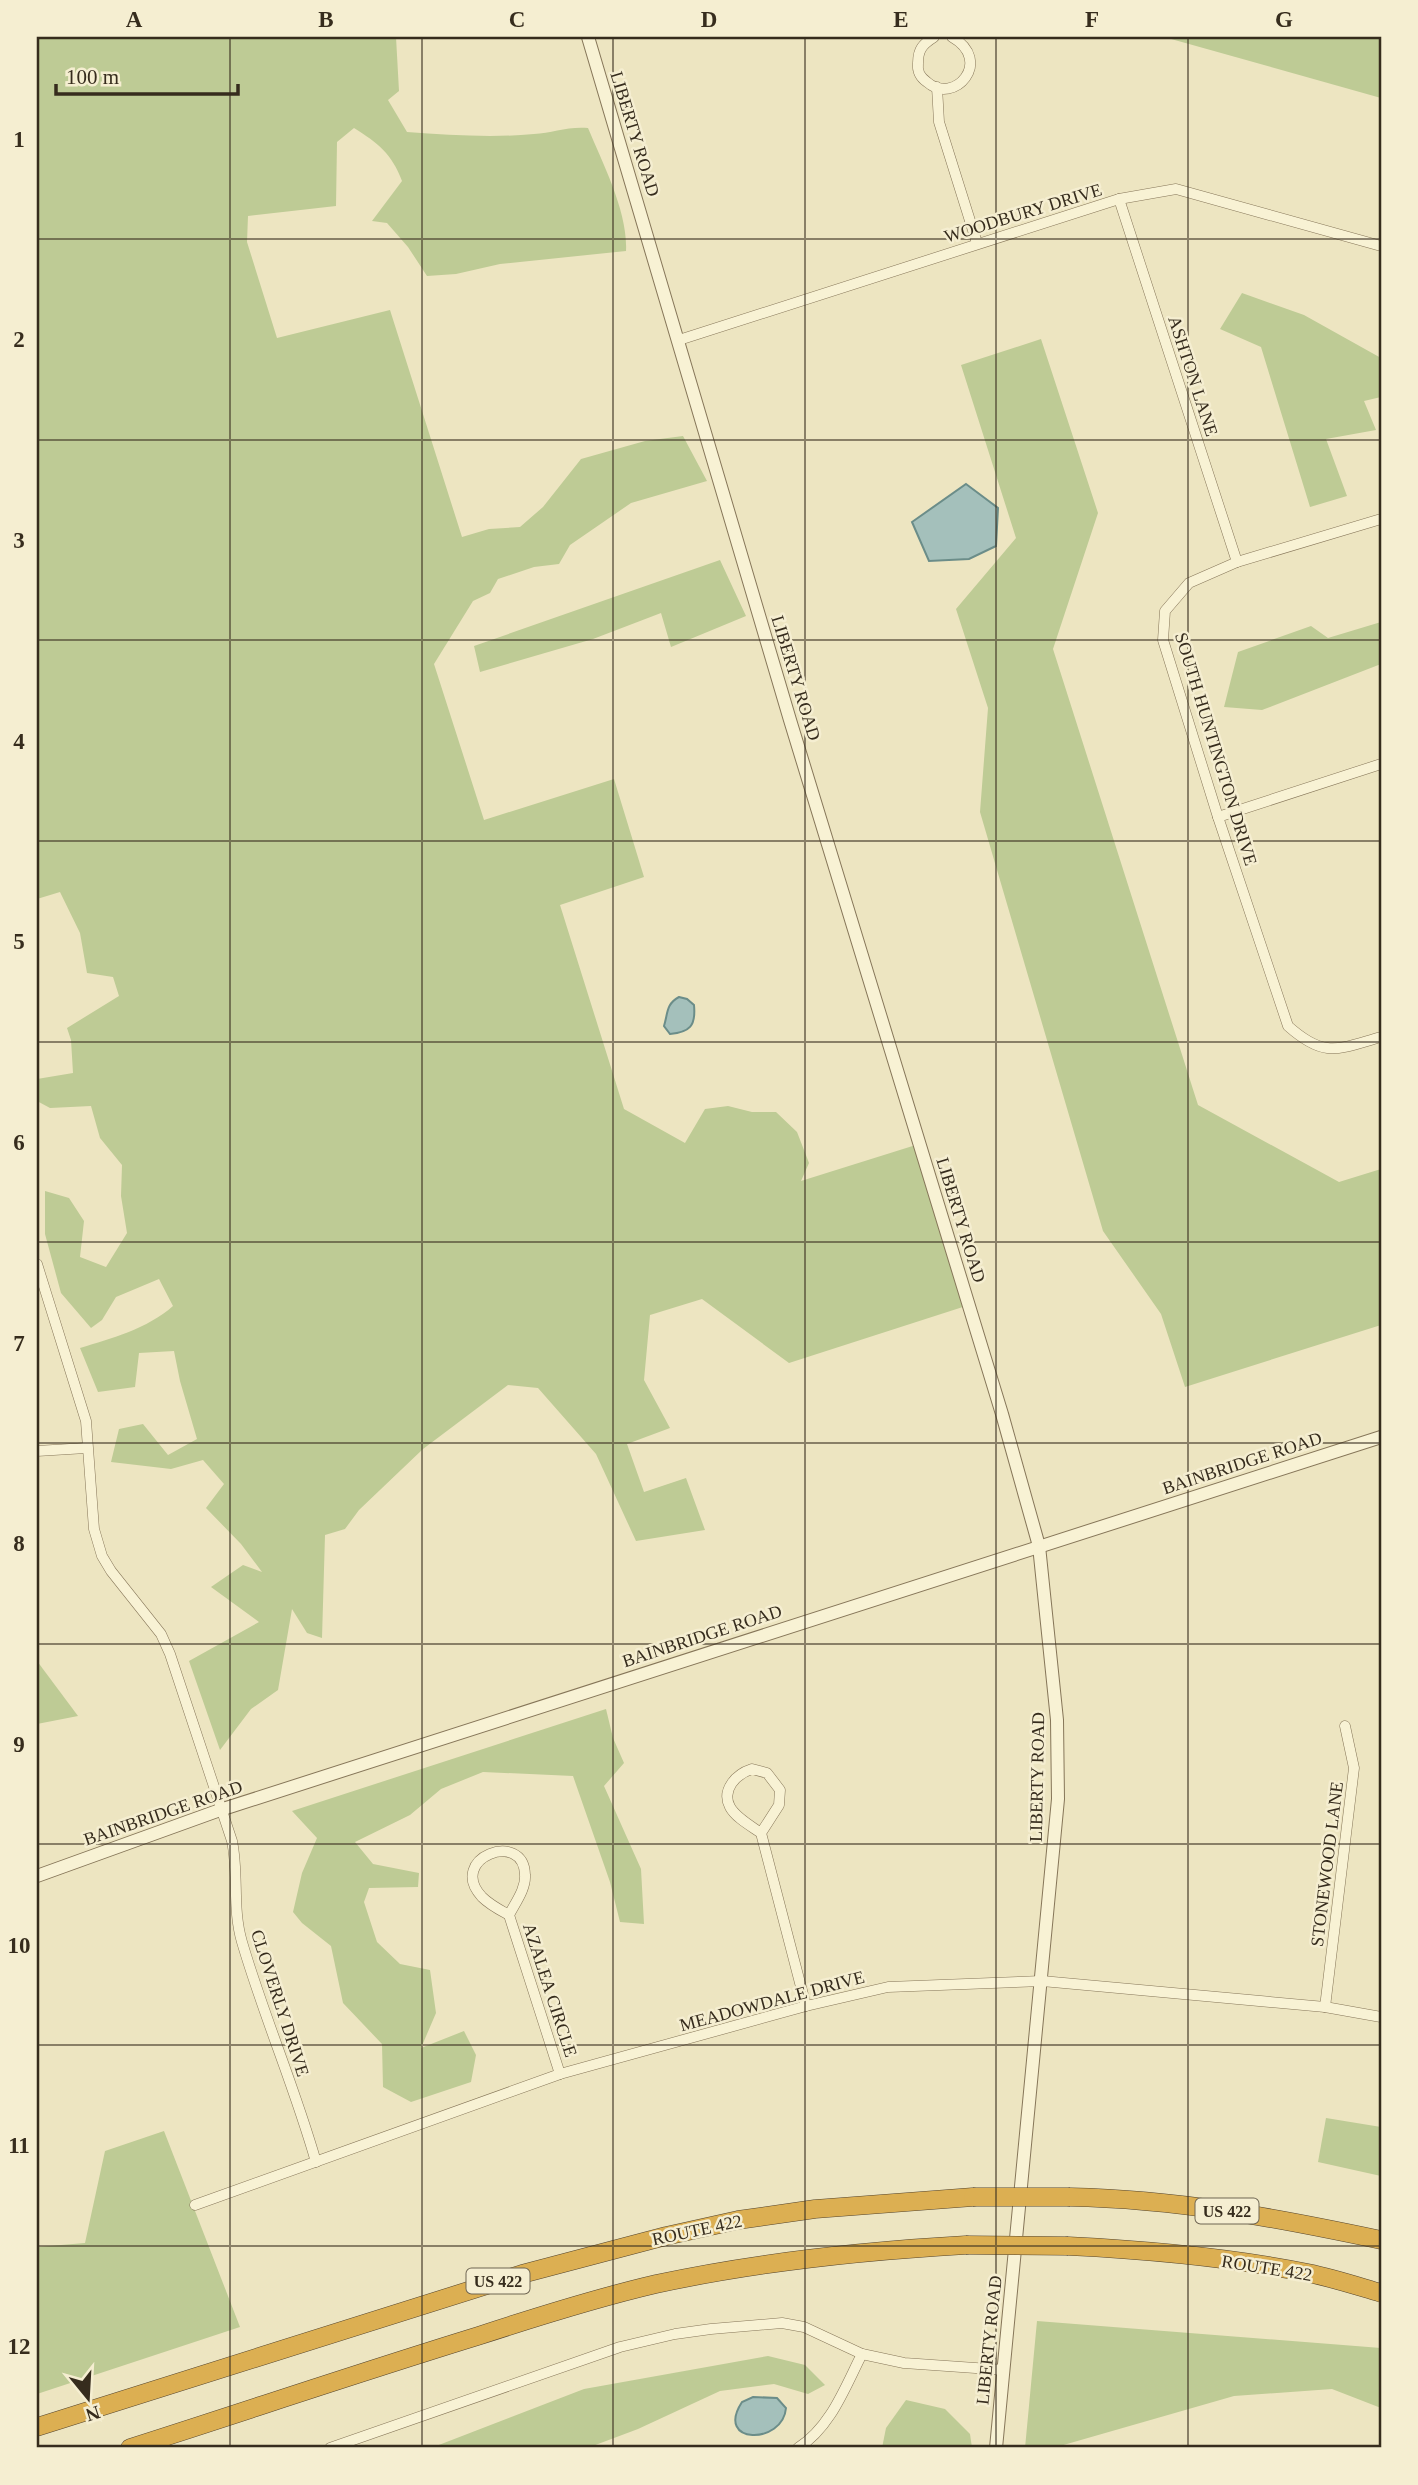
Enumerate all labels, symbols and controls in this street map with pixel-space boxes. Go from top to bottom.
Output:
text: A [126,7,143,32]
text: B [318,7,334,32]
text: C [509,7,525,32]
text: D [701,7,717,32]
text: E [893,7,909,32]
text: F [1085,7,1099,32]
text: G [1275,7,1293,32]
scale bar [56,52,238,96]
text: 100 m [66,65,119,89]
street label: LIBERTY ROAD [606,69,664,199]
text: 1 [13,127,25,152]
street label: WOODBURY DRIVE [942,179,1104,247]
street label: ASHTON LANE [1164,313,1222,439]
text: 2 [13,327,25,352]
text: 3 [13,528,25,553]
street label: LIBERTY ROAD [767,613,825,743]
street label: SOUTH HUNTINGTON DRIVE [1171,630,1261,868]
text: 4 [13,729,25,754]
text: 5 [13,929,25,954]
text: 6 [13,1130,25,1155]
street label: LIBERTY ROAD [932,1155,990,1285]
text: 7 [13,1331,25,1356]
street label: BAINBRIDGE ROAD [1160,1428,1324,1498]
text: 8 [13,1531,25,1556]
street label: BAINBRIDGE ROAD [620,1601,784,1671]
street label: LIBERTY ROAD [1026,1712,1048,1842]
text: 9 [13,1732,25,1757]
street label: BAINBRIDGE ROAD [81,1776,245,1850]
street label: STONEWOOD LANE [1307,1780,1347,1948]
street label: AZALEA CIRCLE [519,1921,581,2059]
street label: CLOVERLY DRIVE [247,1927,313,2079]
text: 10 [8,1933,31,1958]
street label: MEADOWDALE DRIVE [677,1967,867,2035]
text: 11 [8,2133,30,2158]
road number: US 422 [1196,2198,1258,2224]
street label: ROUTE 422 [650,2211,744,2249]
street label: ROUTE 422 [1220,2251,1314,2285]
road number: US 422 [466,2268,530,2294]
street label: LIBERTY ROAD [972,2274,1006,2406]
text: 12 [8,2334,31,2359]
north arrow [52,2362,122,2432]
text: N [83,2402,103,2426]

